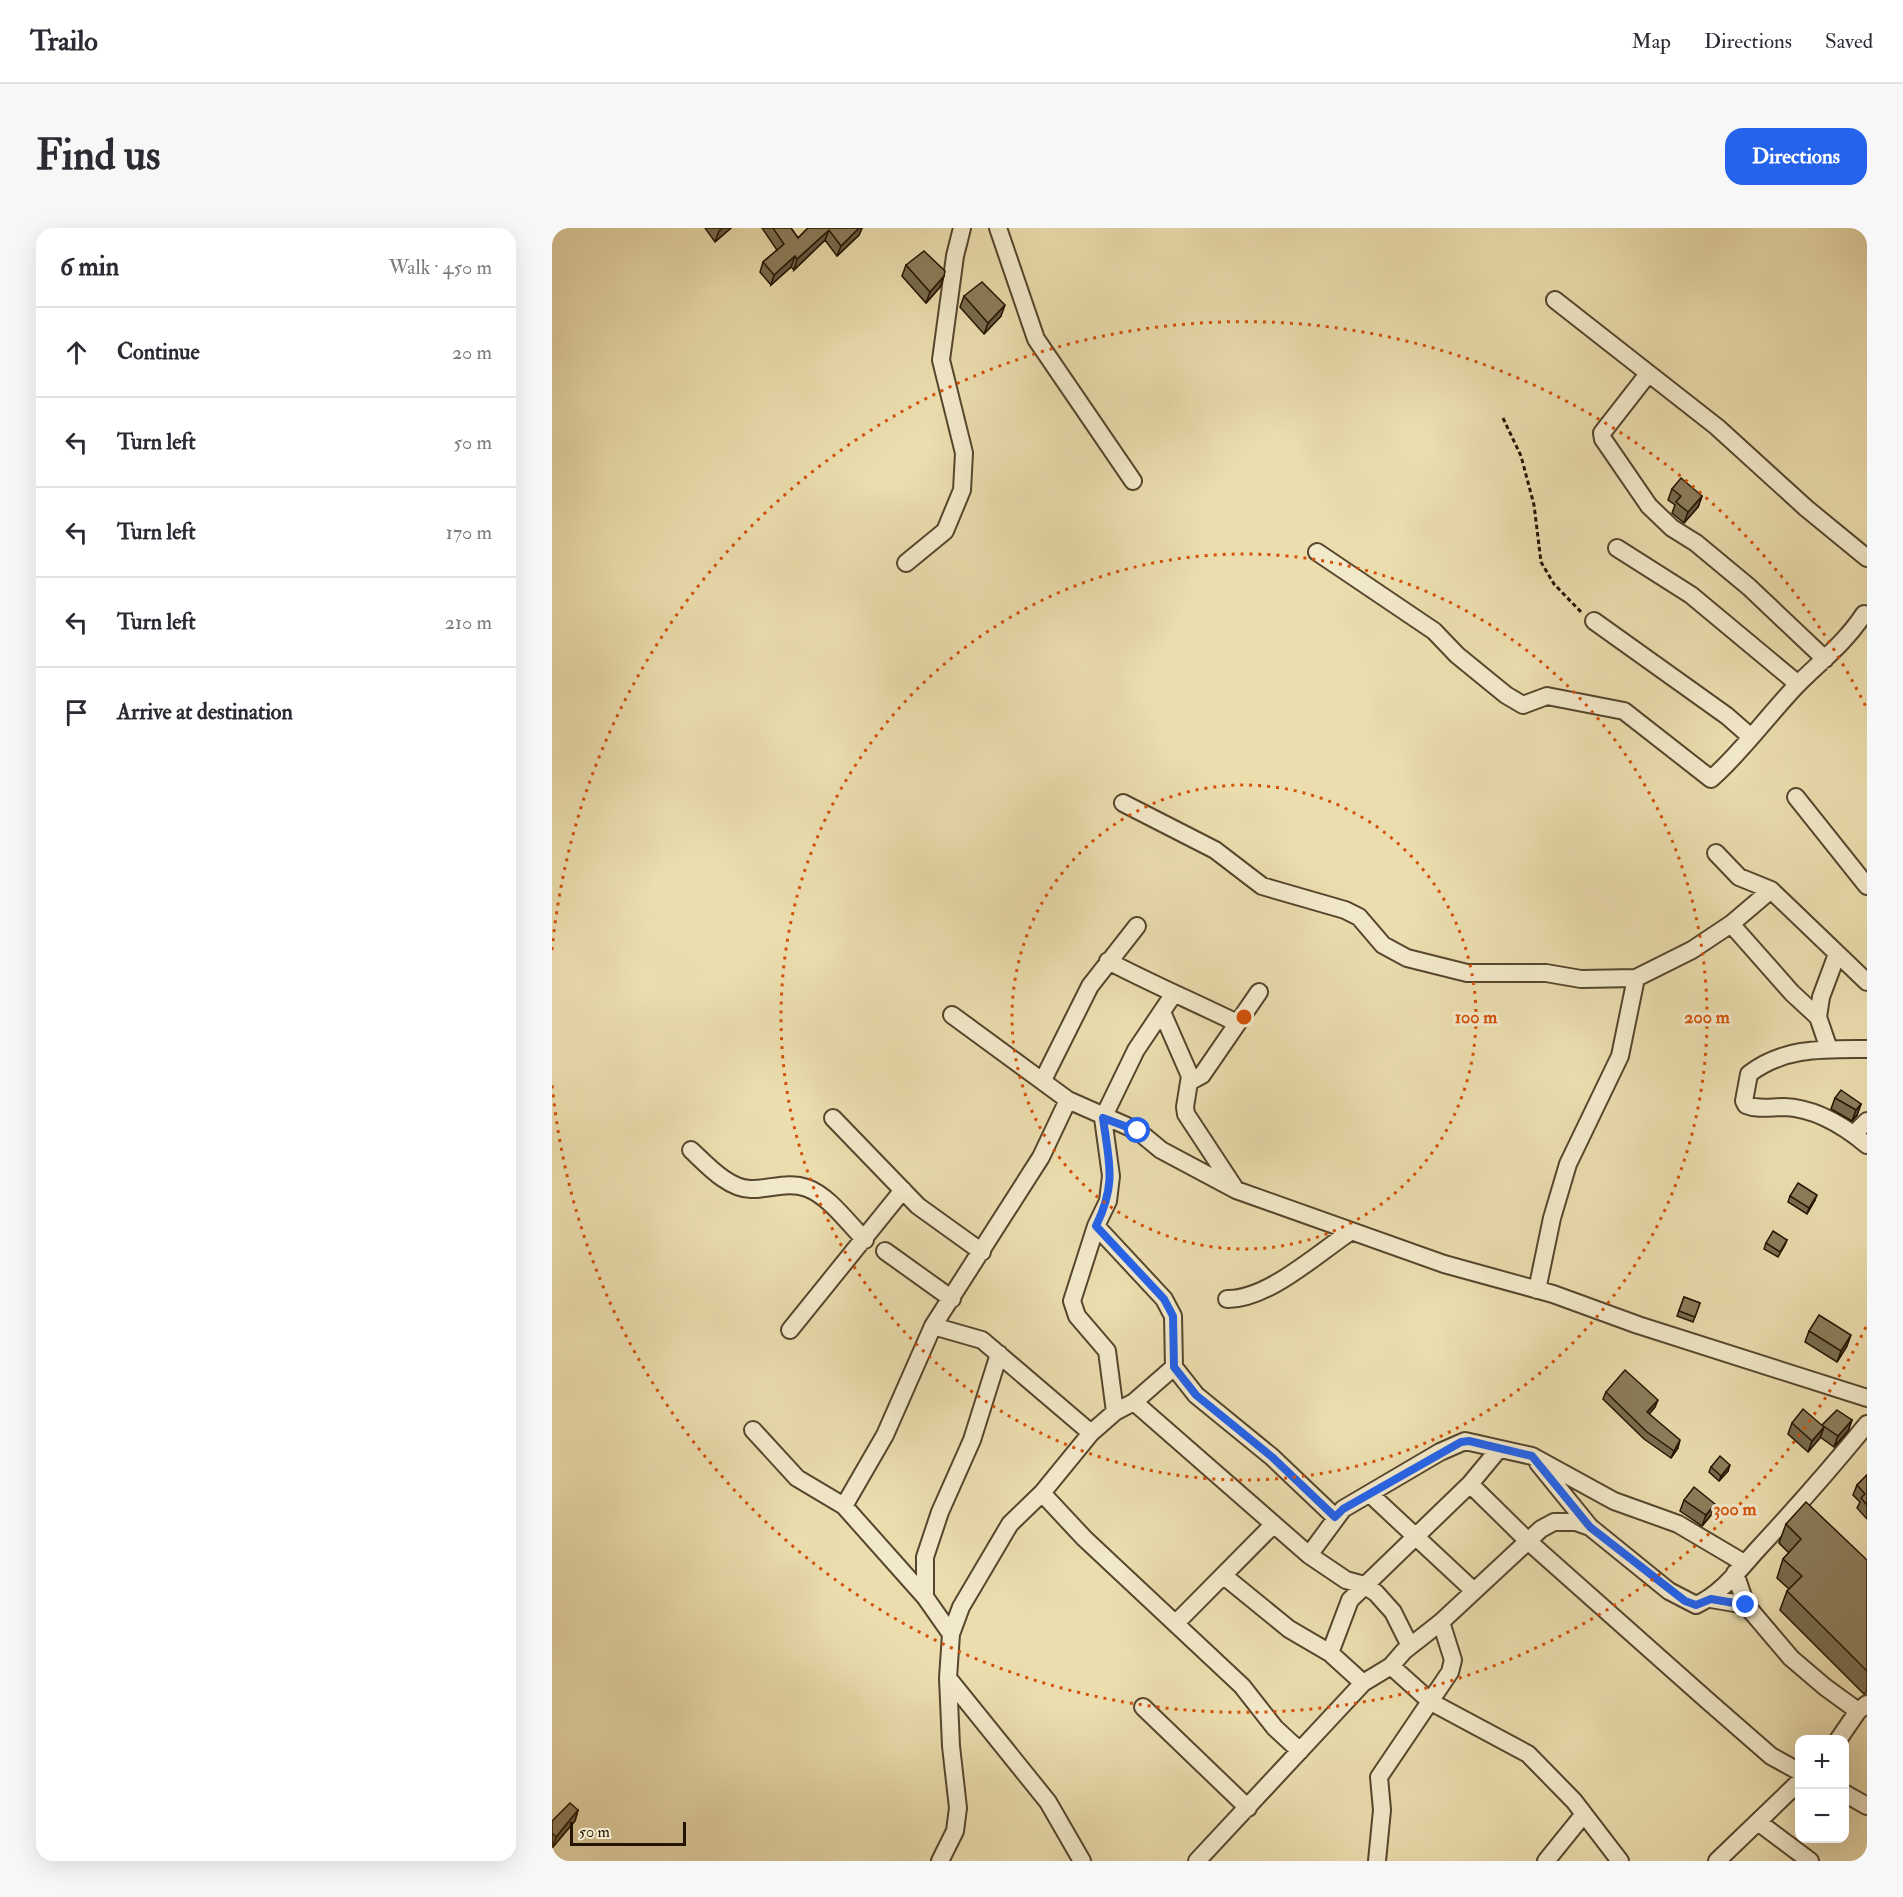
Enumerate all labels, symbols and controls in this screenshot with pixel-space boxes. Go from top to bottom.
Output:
text: Trailo [30,24,98,59]
text: Map [1631,28,1671,55]
text: Directions [1704,28,1792,55]
text: Saved [1825,28,1873,55]
button: Directions [1725,128,1867,185]
text: Find us [36,130,160,182]
text: 6 min [60,251,119,283]
text: Walk · 450 m [389,255,492,280]
icon: ahead [60,336,93,369]
text: Continue [117,338,200,366]
text: 20 m [452,340,492,365]
icon: left [60,426,93,459]
text: Turn left [117,428,196,456]
text: 50 m [453,430,492,455]
icon: left [60,516,93,549]
text: Turn left [117,518,196,546]
text: 170 m [446,520,492,545]
icon: left [60,606,93,639]
text: Turn left [117,608,196,636]
text: 210 m [445,610,492,635]
icon: arrive [60,696,93,729]
text: Arrive at destination [117,698,293,726]
text: 100 m [1455,1006,1498,1029]
text: 200 m [1684,1006,1731,1029]
centre of rings [1234,1007,1254,1027]
route start [1124,1117,1150,1143]
text: 300 m [1713,1498,1758,1521]
route end [1732,1591,1758,1617]
map controls [1795,1735,1849,1843]
button: + [1795,1735,1849,1789]
button: − [1795,1789,1849,1843]
scale bar [570,1819,686,1846]
text: 50 m [579,1822,610,1842]

